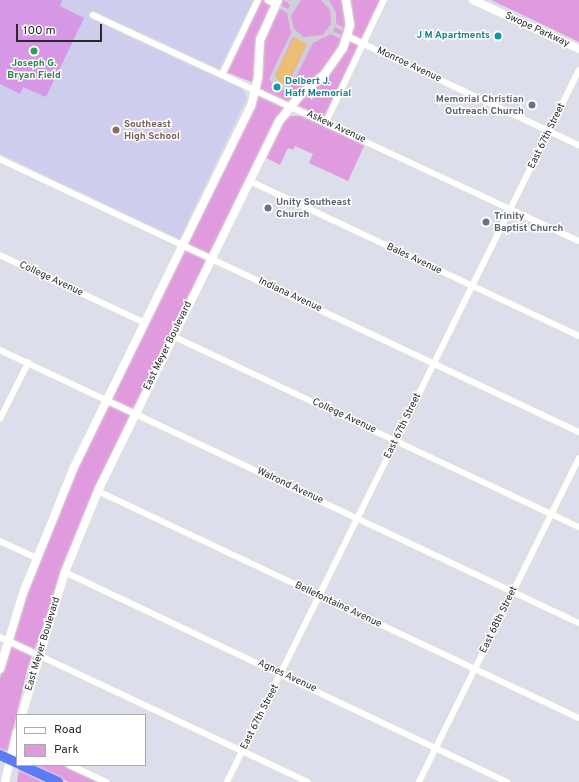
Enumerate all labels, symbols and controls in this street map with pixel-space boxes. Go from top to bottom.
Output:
street label: Swope Parkway [503,10,571,50]
scale bar [18,16,104,42]
text: 100 m [23,23,56,39]
place label: J M Apartments [416,30,490,42]
marker: J M Apartments [493,31,503,41]
street label: Monroe Avenue [375,45,443,85]
marker: Joseph G. Bryan Field [29,46,39,56]
place label: Joseph G. Bryan Field [7,57,61,80]
place label: Delbert J. Haff Memorial [285,75,351,98]
marker: Delbert J. Haff Memorial [272,82,282,92]
place label: Memorial Christian Outreach Church [436,93,524,116]
marker: Memorial Christian Outreach Church [527,100,537,110]
street label: East 67th Street [526,101,568,171]
street label: Askew Avenue [304,108,368,146]
place label: Southeast High School [124,118,180,142]
marker: Southeast High School [111,125,121,135]
place label: Unity Southeast Church [276,196,351,220]
marker: Unity Southeast Church [263,203,273,213]
place label: Trinity Baptist Church [494,210,564,234]
marker: Trinity Baptist Church [481,217,491,227]
street label: Bales Avenue [384,241,444,277]
street label: College Avenue [17,259,85,299]
street label: Indiana Avenue [256,275,324,315]
street label: East Meyer Boulevard [141,300,195,392]
street label: East 67th Street [382,391,424,461]
street label: College Avenue [310,396,378,436]
street label: Walrond Avenue [255,465,325,507]
street label: Bellefontaine Avenue [292,579,384,631]
street label: East 68th Street [478,585,520,655]
street label: East Meyer Boulevard [23,596,63,692]
street label: Agnes Avenue [255,657,319,695]
street label: East 67th Street [238,682,282,752]
legend [16,714,146,766]
text: Road [54,722,82,738]
text: Park [54,742,79,758]

